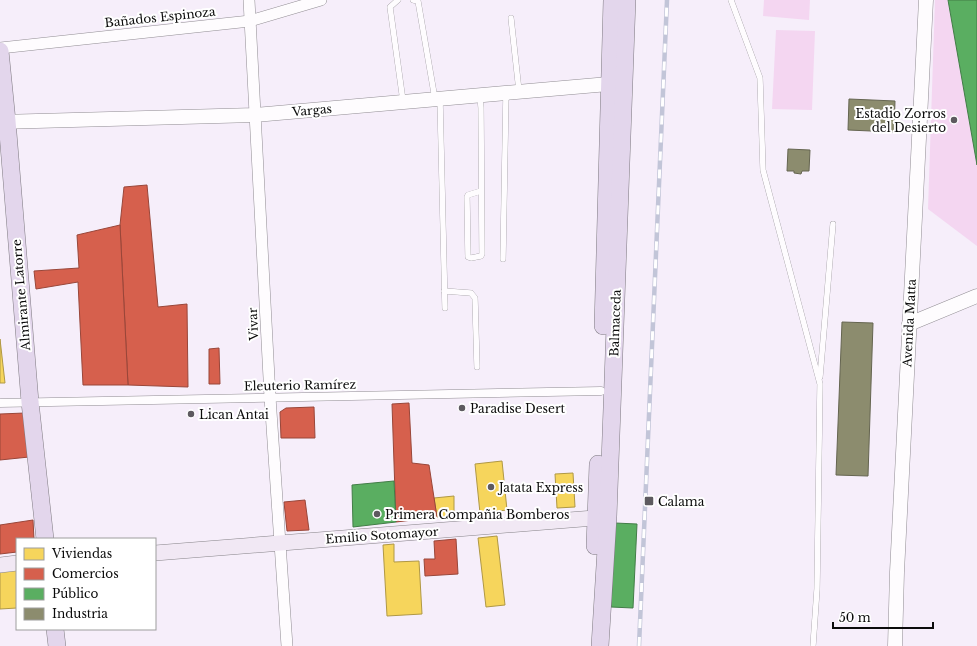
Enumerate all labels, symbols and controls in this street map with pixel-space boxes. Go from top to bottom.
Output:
street label: Bañados Espinoza [104,4,217,30]
street label: Vargas [290,101,333,119]
place label: Estadio Zorros del Desierto [855,106,946,135]
marker: Estadio Zorros del Desierto [949,115,959,125]
street label: Almirante Latorre [9,239,33,352]
street label: Avenida Matta [899,278,919,369]
street label: Balmaceda [606,289,624,357]
street label: Vivar [245,307,261,342]
street label: Eleuterio Ramírez [244,377,357,393]
place label: Paradise Desert [470,401,566,416]
marker: Paradise Desert [457,403,467,413]
place label: Lican Antai [199,407,269,422]
marker: Lican Antai [186,409,196,419]
place label: Jatata Express [497,480,583,495]
marker: Jatata Express [486,482,496,492]
place label: Calama [658,494,705,509]
marker: Calama [643,495,655,507]
place label: Primera Compañia Bomberos [385,507,570,522]
marker: Primera Compañia Bomberos [372,509,382,519]
street label: Emilio Sotomayor [325,524,439,546]
legend [16,538,156,630]
text: Viviendas [51,546,112,561]
text: Comercios [52,566,119,581]
text: Público [52,586,99,601]
scale bar [833,604,933,630]
text: Industria [52,606,108,621]
text: 50 m [839,610,871,625]

